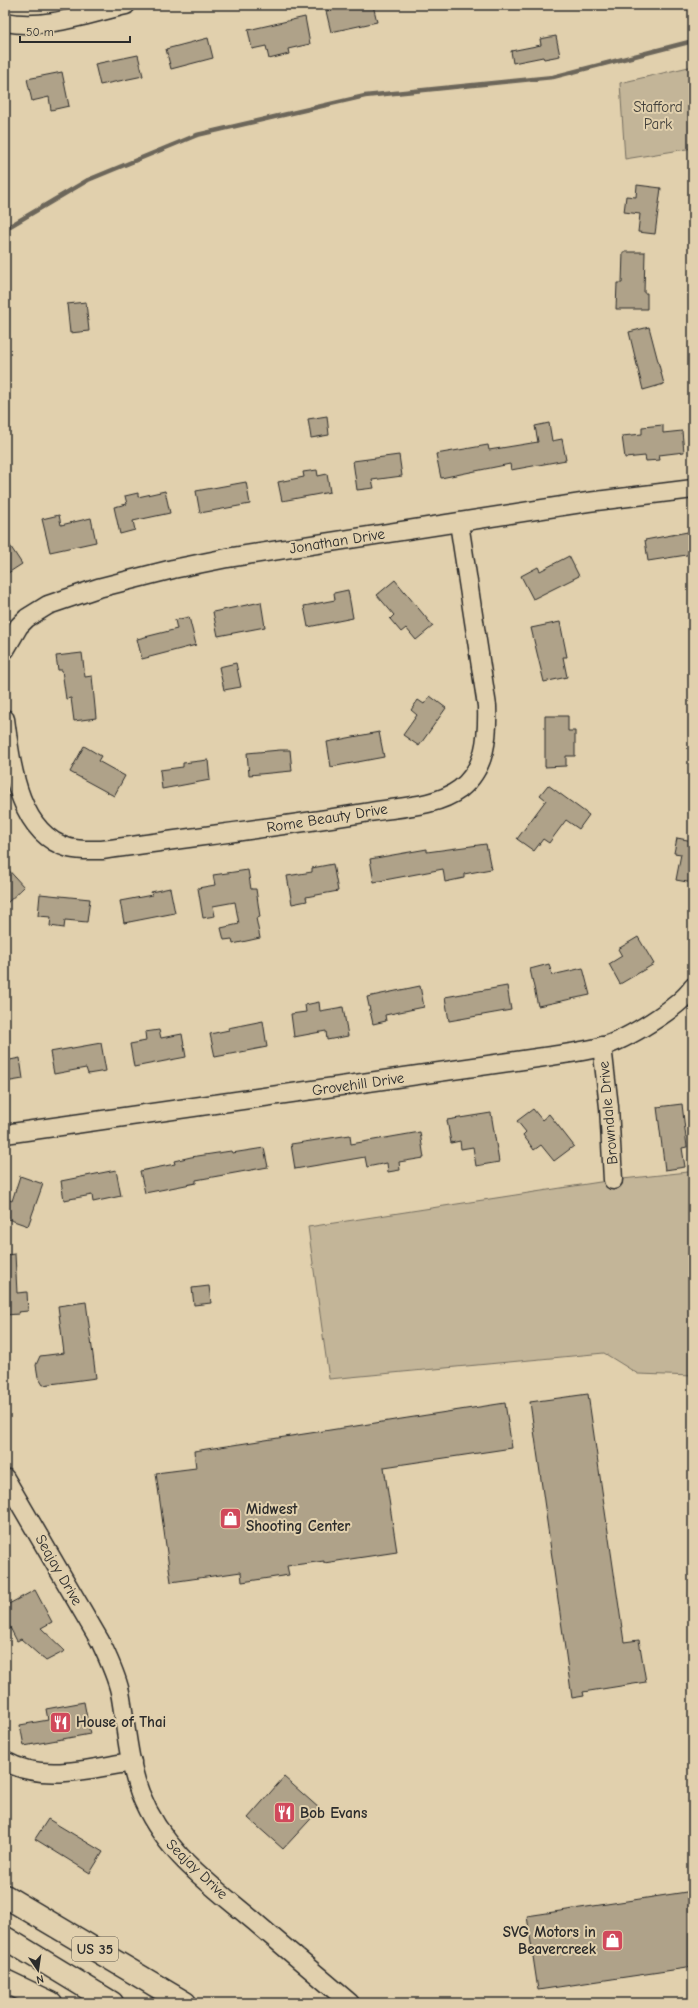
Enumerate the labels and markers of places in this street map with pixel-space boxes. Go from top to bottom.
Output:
place label: Midwest Shooting Center [246,1500,350,1535]
shop icon: Midwest Shooting Center [217,1505,243,1531]
restaurant icon: House of Thai [48,1709,74,1735]
place label: House of Thai [76,1713,166,1731]
restaurant icon: Bob Evans [271,1800,297,1826]
place label: Bob Evans [300,1804,367,1822]
place label: SVG Motors in Beavercreek [503,1923,597,1958]
shop icon: SVG Motors in Beavercreek [599,1928,625,1954]

